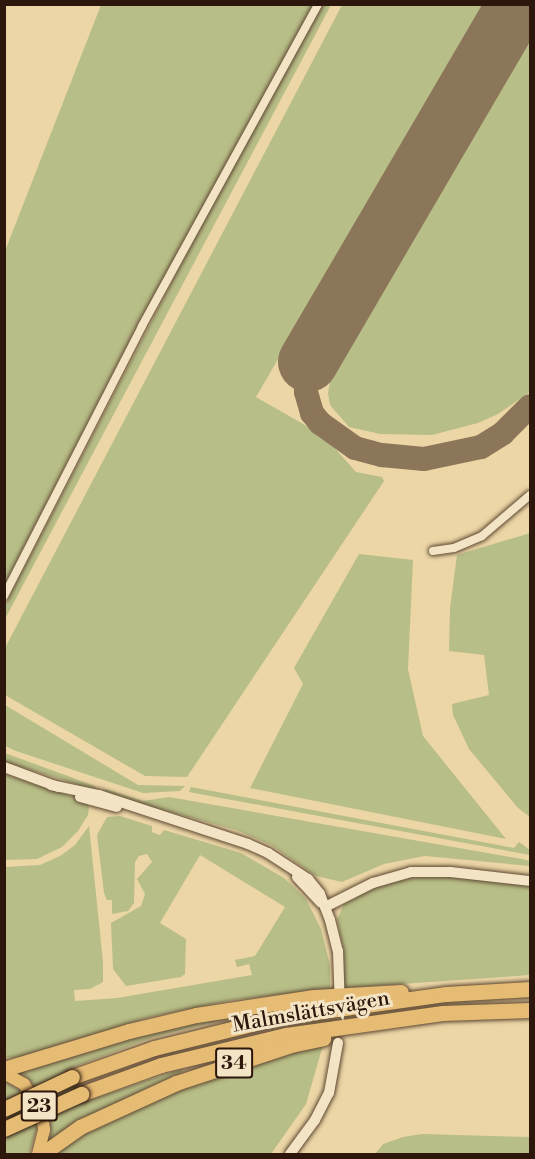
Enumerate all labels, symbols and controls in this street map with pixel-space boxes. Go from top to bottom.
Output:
street label: Malmslättsvägen [230,986,392,1038]
road number: 34 [214,1046,254,1080]
road number: 23 [20,1089,58,1123]

